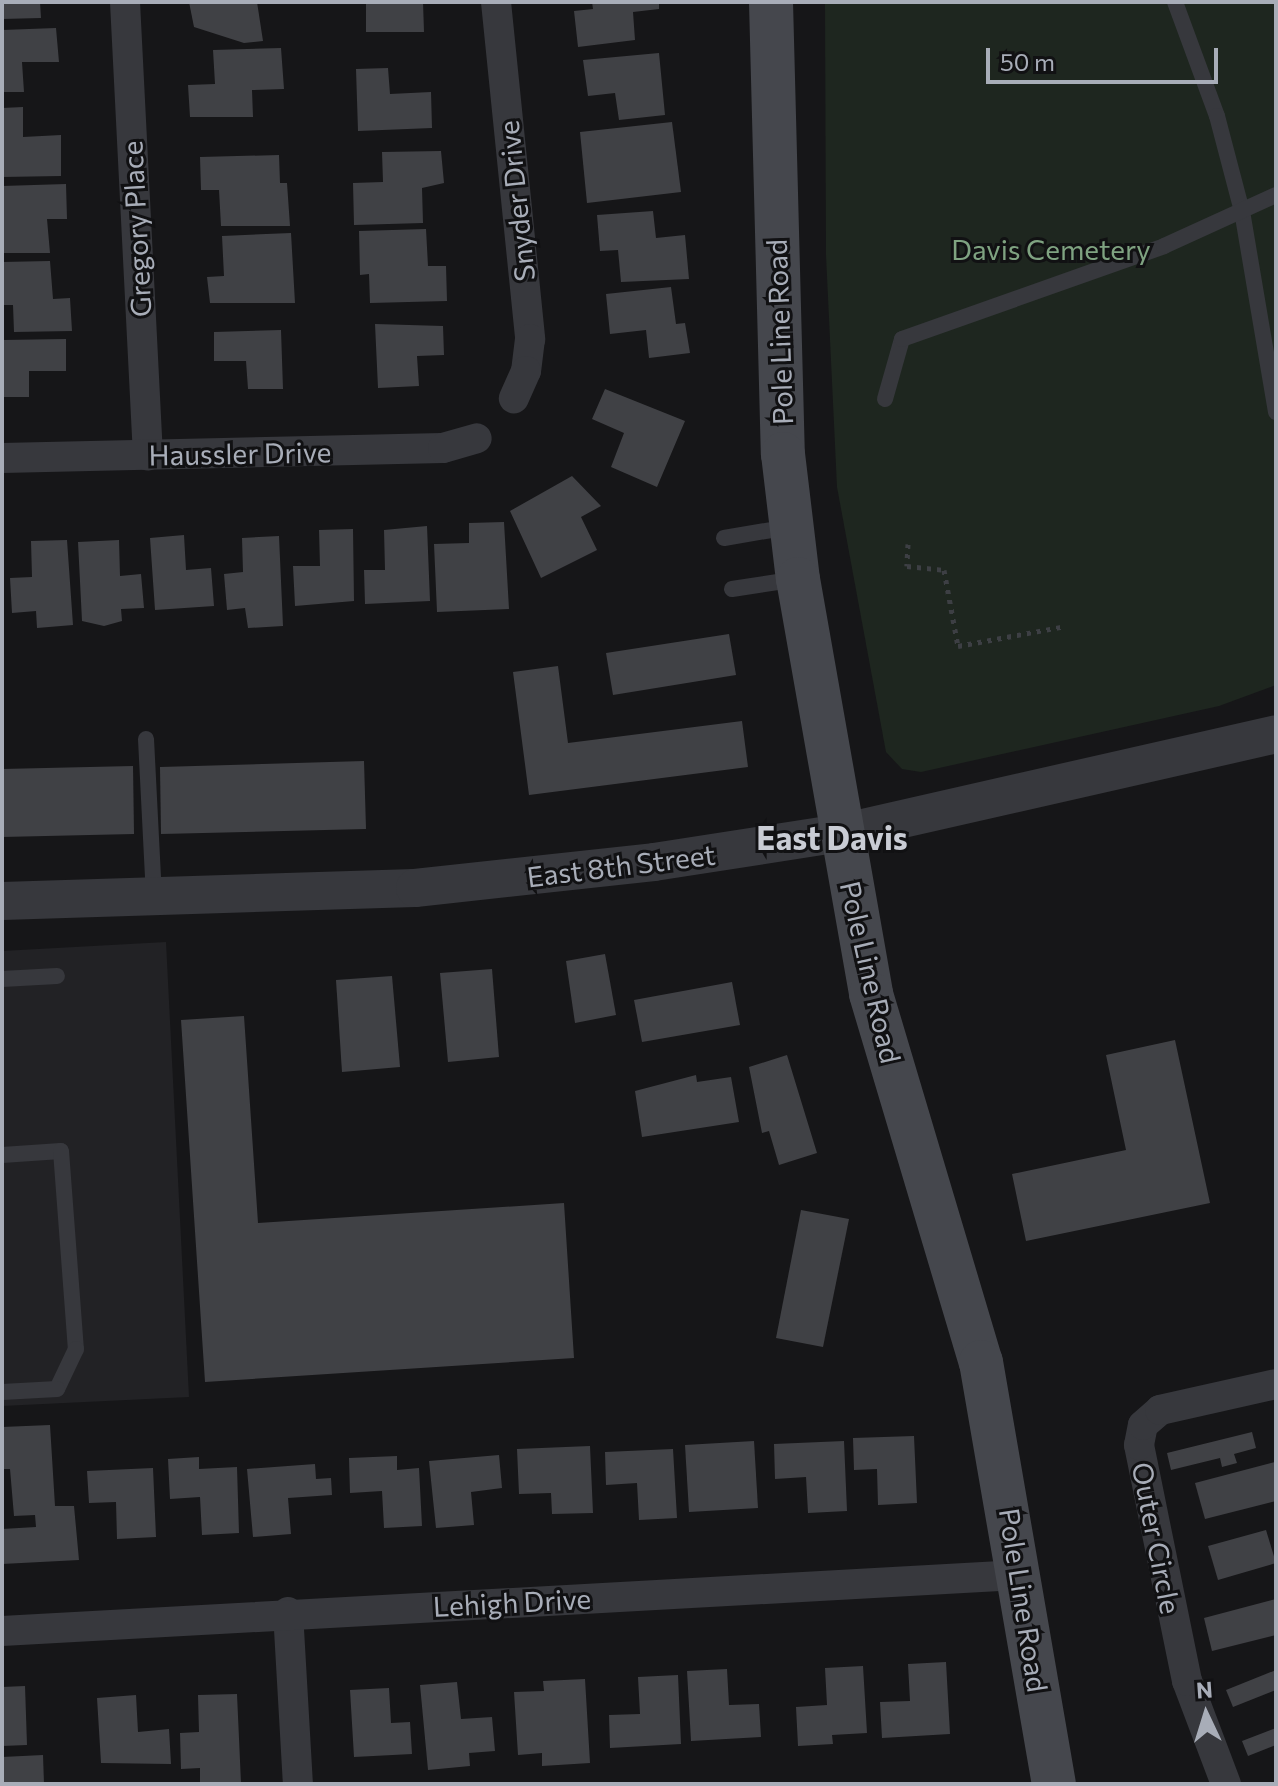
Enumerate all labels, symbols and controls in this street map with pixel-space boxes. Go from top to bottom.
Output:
scale bar [990,32,1222,82]
text: 50 m [1000,47,1055,76]
street label: Snyder Drive [491,119,541,283]
street label: Gregory Place [115,140,157,318]
park label: Davis Cemetery [951,232,1151,266]
street label: Pole Line Road [759,239,799,425]
street label: Haussler Drive [148,435,332,471]
district label: East Davis [756,818,908,856]
street label: East 8th Street [525,837,717,893]
street label: Pole Line Road [834,878,908,1066]
street label: Outer Circle [1126,1459,1188,1617]
street label: Pole Line Road [993,1506,1055,1694]
street label: Lehigh Drive [432,1581,592,1623]
north arrow [1166,1674,1246,1754]
text: N [1195,1676,1213,1704]

